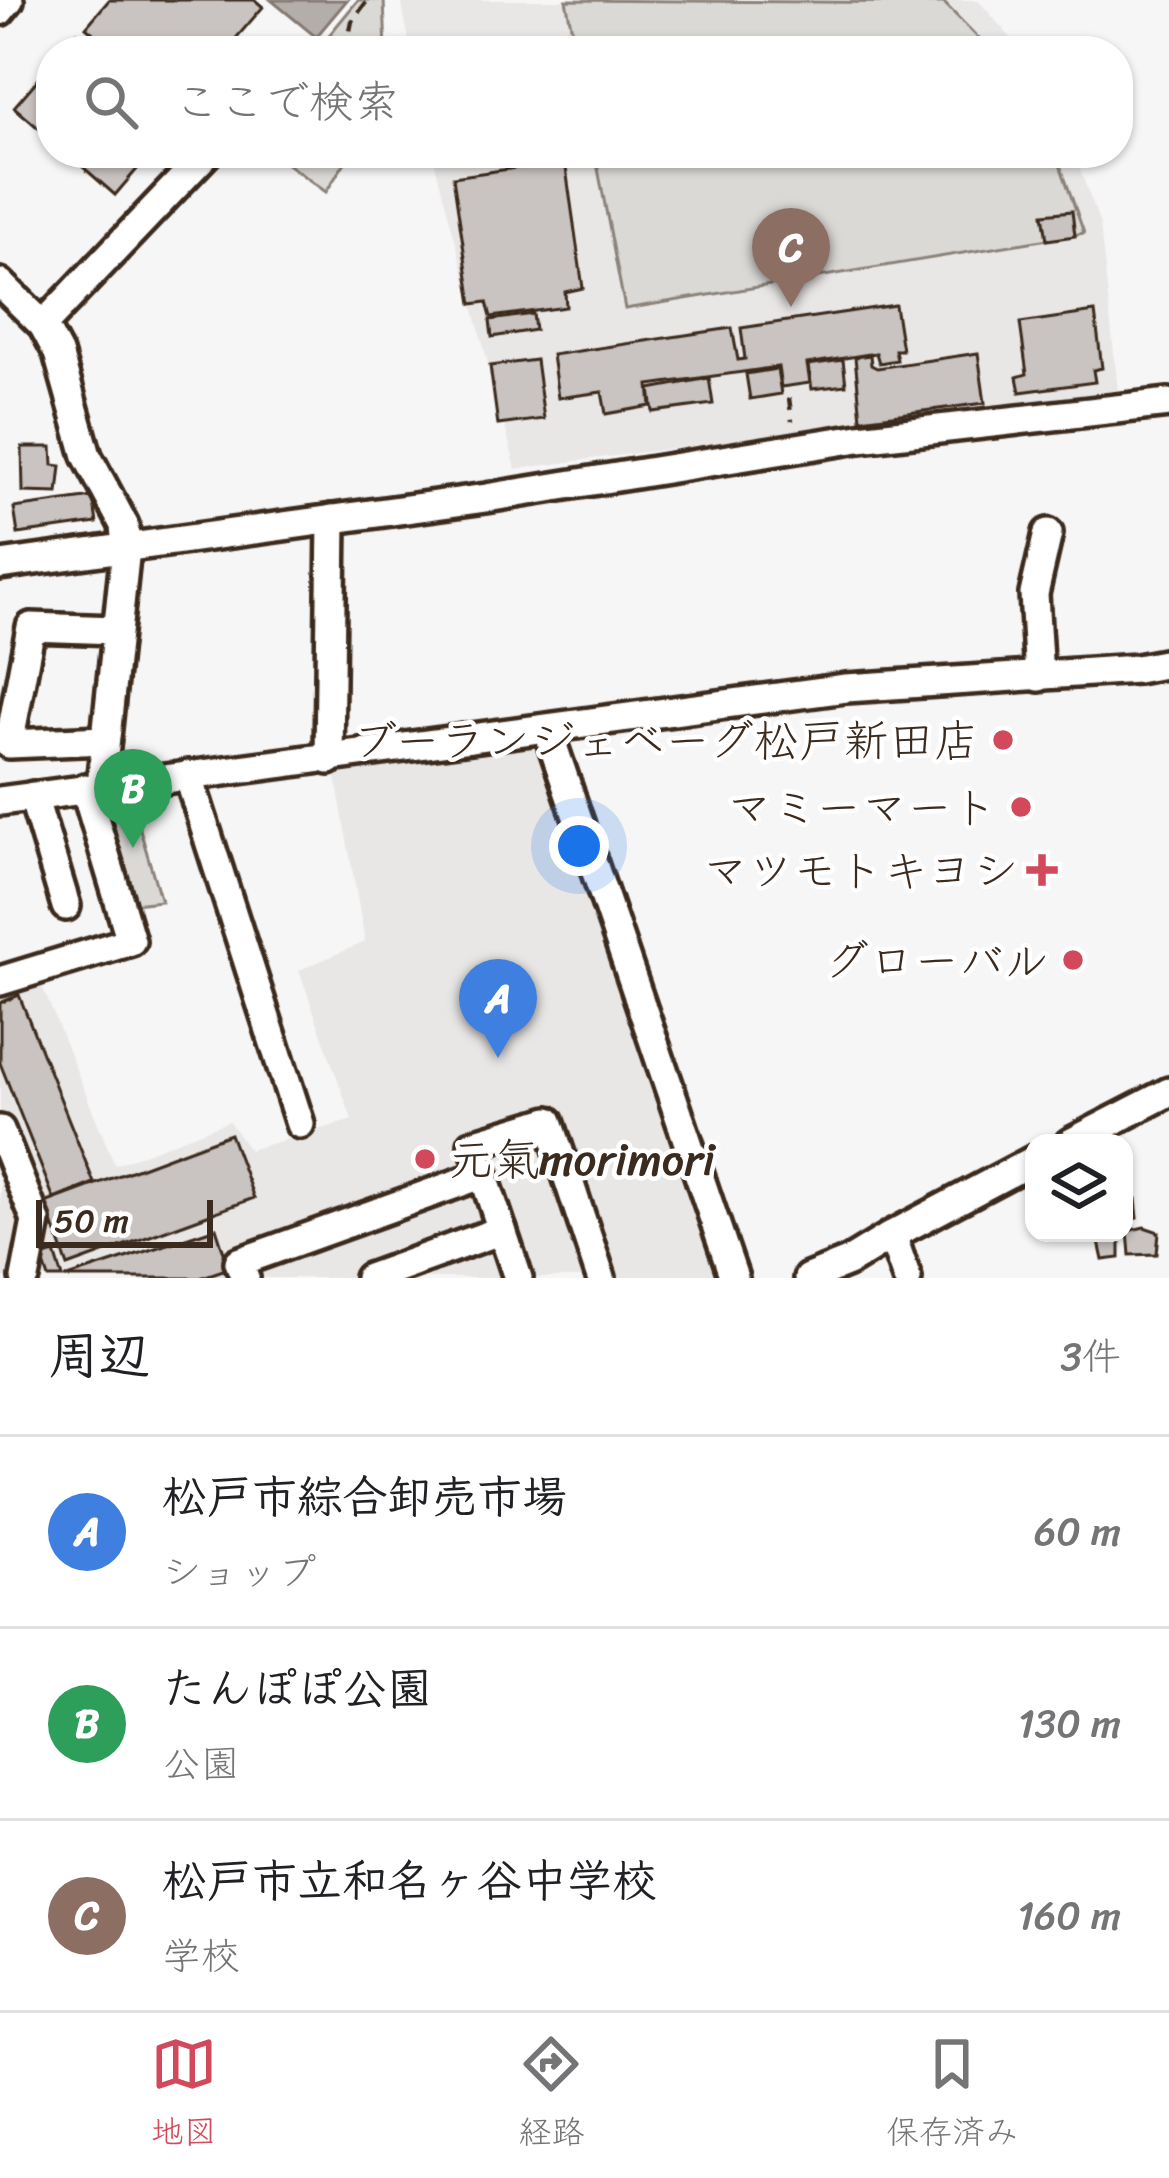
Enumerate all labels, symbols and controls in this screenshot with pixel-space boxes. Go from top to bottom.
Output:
search box [36,36,1133,168]
text: ここで検索 [174,62,399,142]
icon: search [78,69,144,135]
pin: C [752,208,830,307]
place label: ブーランジェベーグ松戸新田店 [352,701,979,781]
marker: ブーランジェベーグ松戸新田店 [990,727,1016,753]
pin: B [94,749,172,848]
place label: マミーマート [727,768,997,848]
marker: マミーマート [1008,794,1034,820]
your location [549,816,609,876]
place label: マツモトキヨシ [703,831,1018,911]
marker: マツモトキヨシ [1029,857,1055,883]
place label: グローバル [824,921,1049,1001]
marker: グローバル [1060,947,1086,973]
pin: A [459,959,537,1058]
place label: 元氣morimori [449,1120,717,1200]
map controls [1025,1134,1133,1242]
button: layers [1025,1134,1133,1242]
marker: 元氣morimori [412,1146,438,1172]
text: 50 m [54,1192,129,1250]
scale bar [36,1194,213,1247]
text: 周辺 [48,1311,150,1401]
text: 3件 [1061,1322,1121,1391]
text: 松戸市綜合卸売市場 [162,1457,567,1537]
text: A [74,1497,100,1566]
text: 60 m [1034,1497,1121,1566]
text: ショップ [162,1537,316,1606]
text: たんぽぽ公園 [162,1649,432,1729]
text: B [75,1689,99,1758]
text: 130 m [1018,1689,1121,1758]
text: 公園 [162,1729,240,1798]
text: 松戸市立和名ヶ谷中学校 [162,1841,657,1921]
text: C [75,1881,99,1950]
text: 160 m [1017,1881,1121,1950]
text: 学校 [162,1921,240,1990]
tab: 地図 [151,2031,217,2161]
tab: 経路 [518,2031,584,2161]
tab: 保存済み [886,2031,1018,2161]

